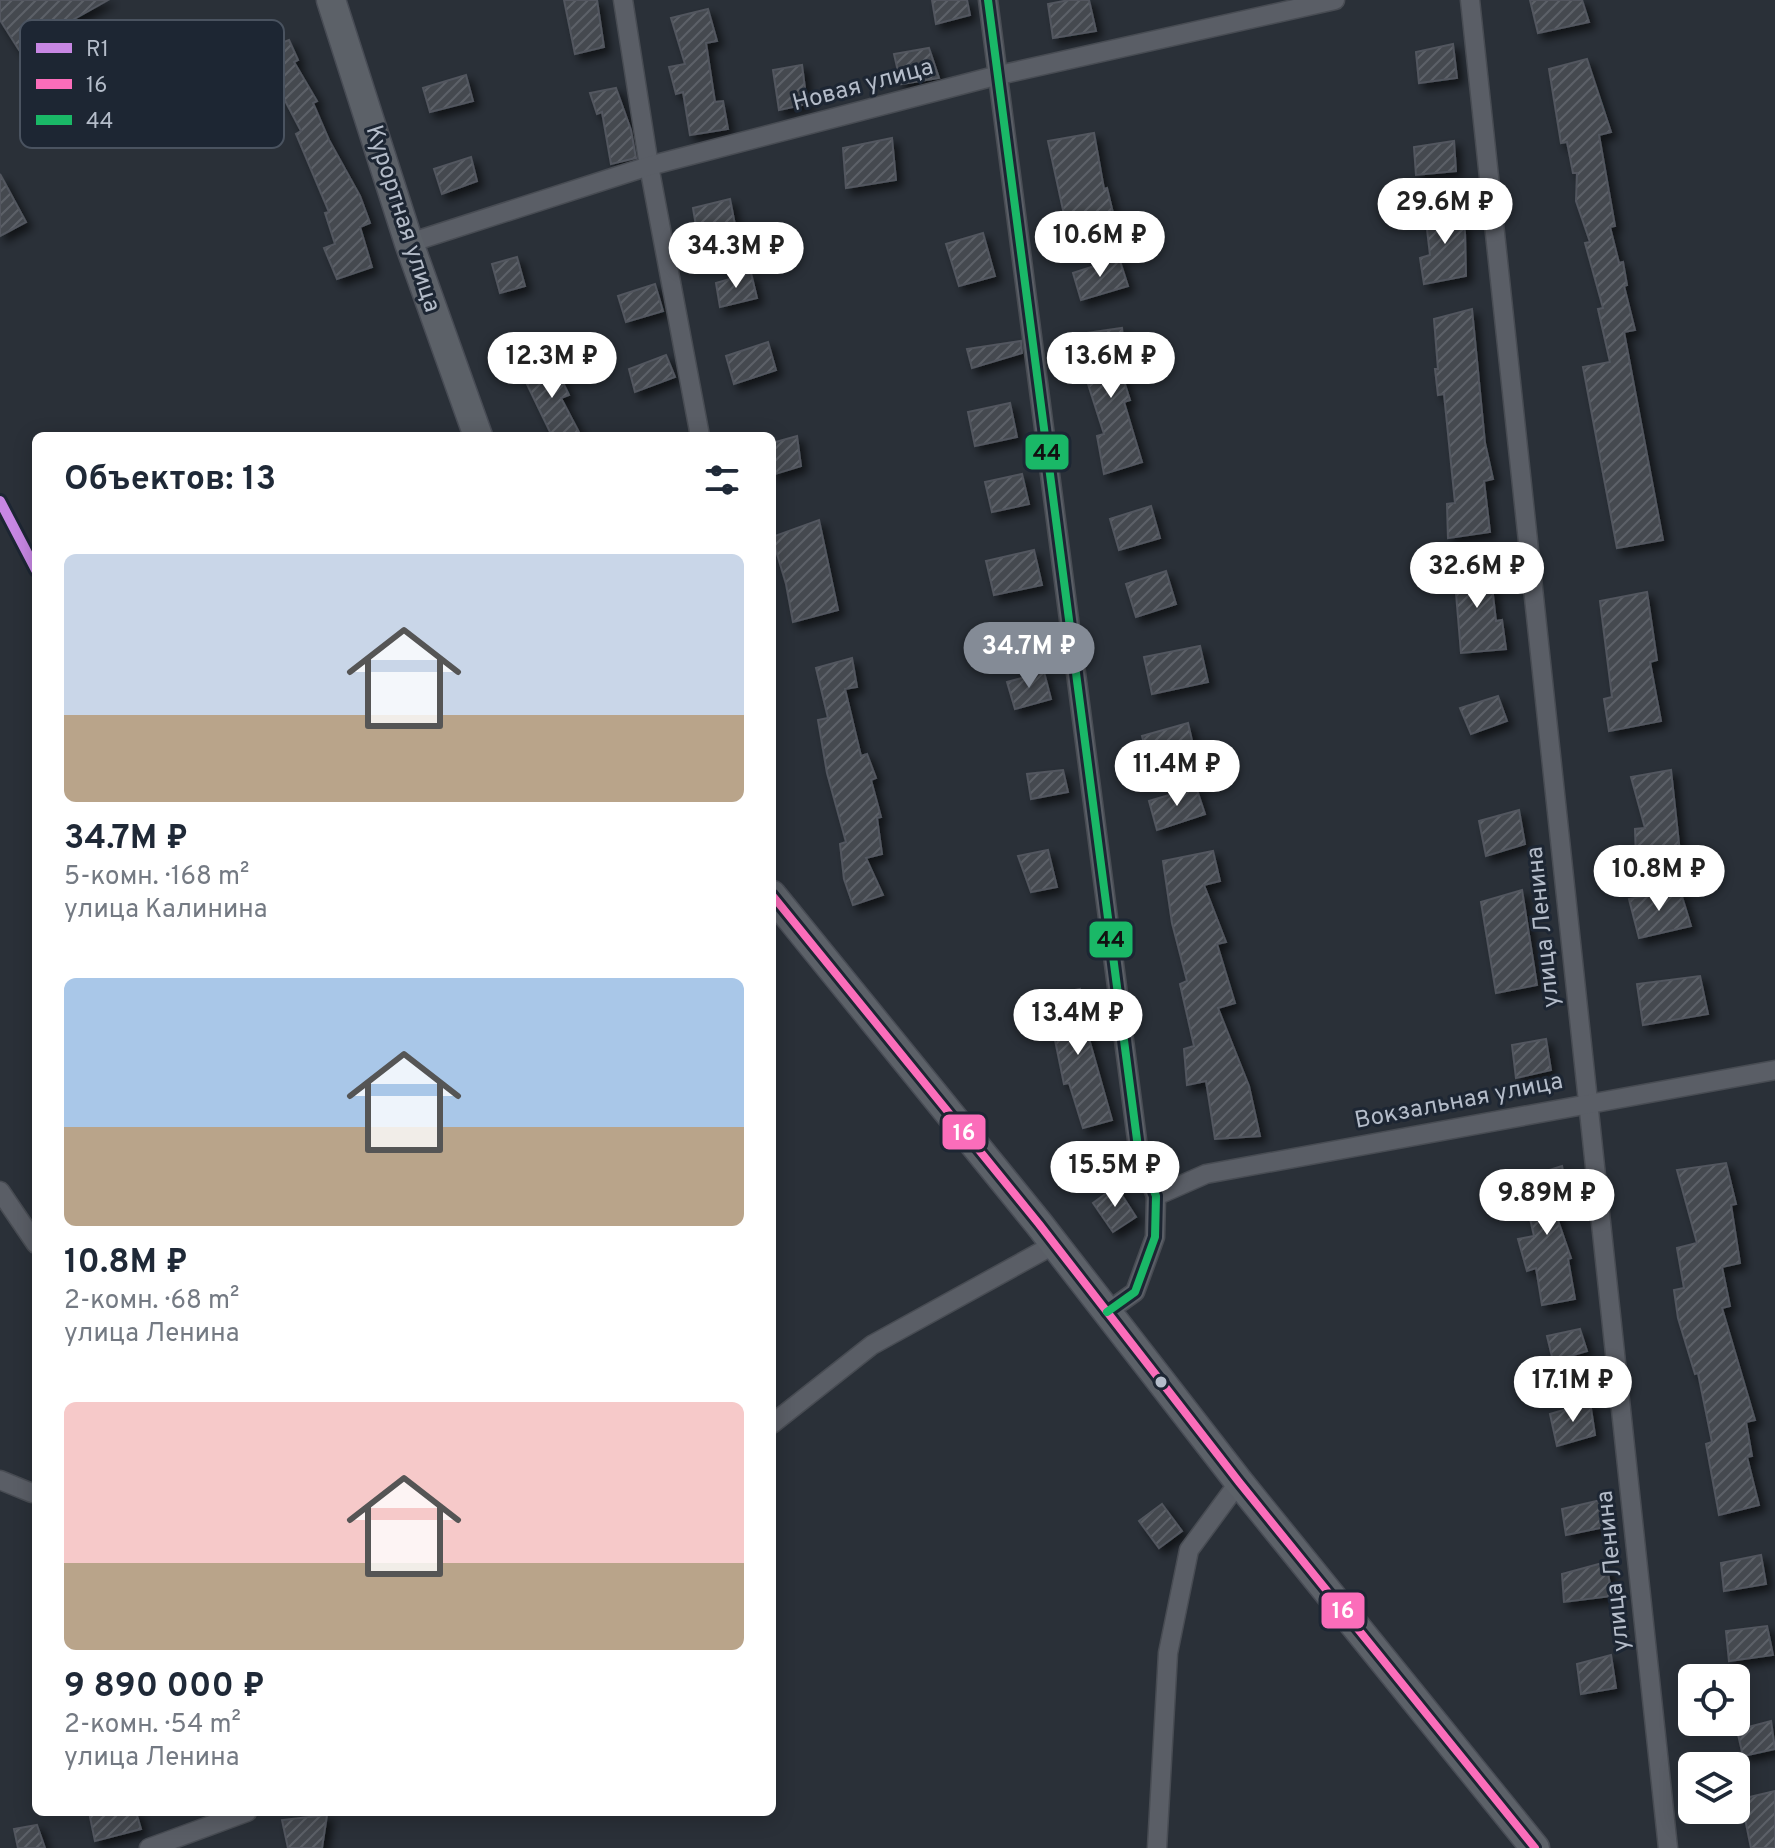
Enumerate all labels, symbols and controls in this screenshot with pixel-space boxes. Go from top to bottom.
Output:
legend [20,20,284,148]
text: R1 [86,37,109,64]
street label: Новая улица [789,53,937,119]
text: 16 [86,73,107,100]
text: 44 [86,109,113,136]
street label: Курортная улица [358,122,446,316]
pin: 29.6M ₽ [1371,178,1519,246]
text: 29.6M ₽ [1396,187,1494,220]
pin: 10.6M ₽ [1026,211,1174,279]
text: 10.6M ₽ [1053,220,1147,253]
pin: 34.3M ₽ [662,222,810,290]
text: 34.3M ₽ [687,231,785,264]
pin: 12.3M ₽ [478,332,626,400]
pin: 13.6M ₽ [1037,332,1185,400]
text: 12.3M ₽ [506,341,598,374]
text: 13.6M ₽ [1065,341,1157,374]
line badge: 44 [1024,433,1070,471]
text: 44 [1033,441,1061,468]
icon: filters [700,458,744,502]
text: Объектов: 13 [64,459,276,502]
pin: 32.6M ₽ [1403,542,1551,610]
text: 32.6M ₽ [1428,551,1526,584]
icon: home [332,606,476,750]
pin: 34.7M ₽ [955,622,1103,690]
text: 34.7M ₽ [982,631,1076,664]
pin: 11.4M ₽ [1103,740,1251,808]
text: 11.4M ₽ [1133,749,1221,782]
text: 34.7M ₽ [64,818,188,861]
street label: улица Ленина [1521,845,1567,1009]
pin: 10.8M ₽ [1585,845,1733,913]
text: 10.8M ₽ [1612,854,1706,887]
text: 5-комн. · 168 m² [64,861,249,894]
text: улица Калинина [64,894,267,927]
line badge: 44 [1088,920,1134,959]
text: 44 [1097,928,1125,955]
pin: 13.4M ₽ [1004,989,1152,1057]
text: 13.4M ₽ [1031,998,1125,1031]
icon: home [332,1030,476,1174]
street label: Вокзальная улица [1352,1067,1566,1137]
line badge: 16 [941,1113,987,1151]
text: 16 [953,1121,975,1148]
pin: 15.5M ₽ [1041,1141,1189,1209]
text: 15.5M ₽ [1068,1150,1162,1183]
pin: 9.89M ₽ [1473,1169,1621,1237]
text: 9.89M ₽ [1497,1178,1597,1211]
text: 10.8M ₽ [64,1242,188,1285]
text: 2-комн. · 68 m² [64,1285,240,1318]
text: улица Ленина [64,1318,239,1351]
pin: 17.1M ₽ [1499,1356,1647,1424]
text: 17.1M ₽ [1532,1365,1614,1398]
unlabelled marker [1153,1374,1169,1390]
icon: home [332,1454,476,1598]
street label: улица Ленина [1591,1489,1637,1653]
line badge: 16 [1320,1591,1366,1630]
text: 16 [1332,1599,1354,1626]
map controls [1678,1664,1750,1824]
button: locate [1678,1664,1750,1736]
text: 9 890 000 ₽ [64,1666,265,1709]
text: 2-комн. · 54 m² [64,1709,241,1742]
text: улица Ленина [64,1742,239,1775]
button: layers [1678,1752,1750,1824]

